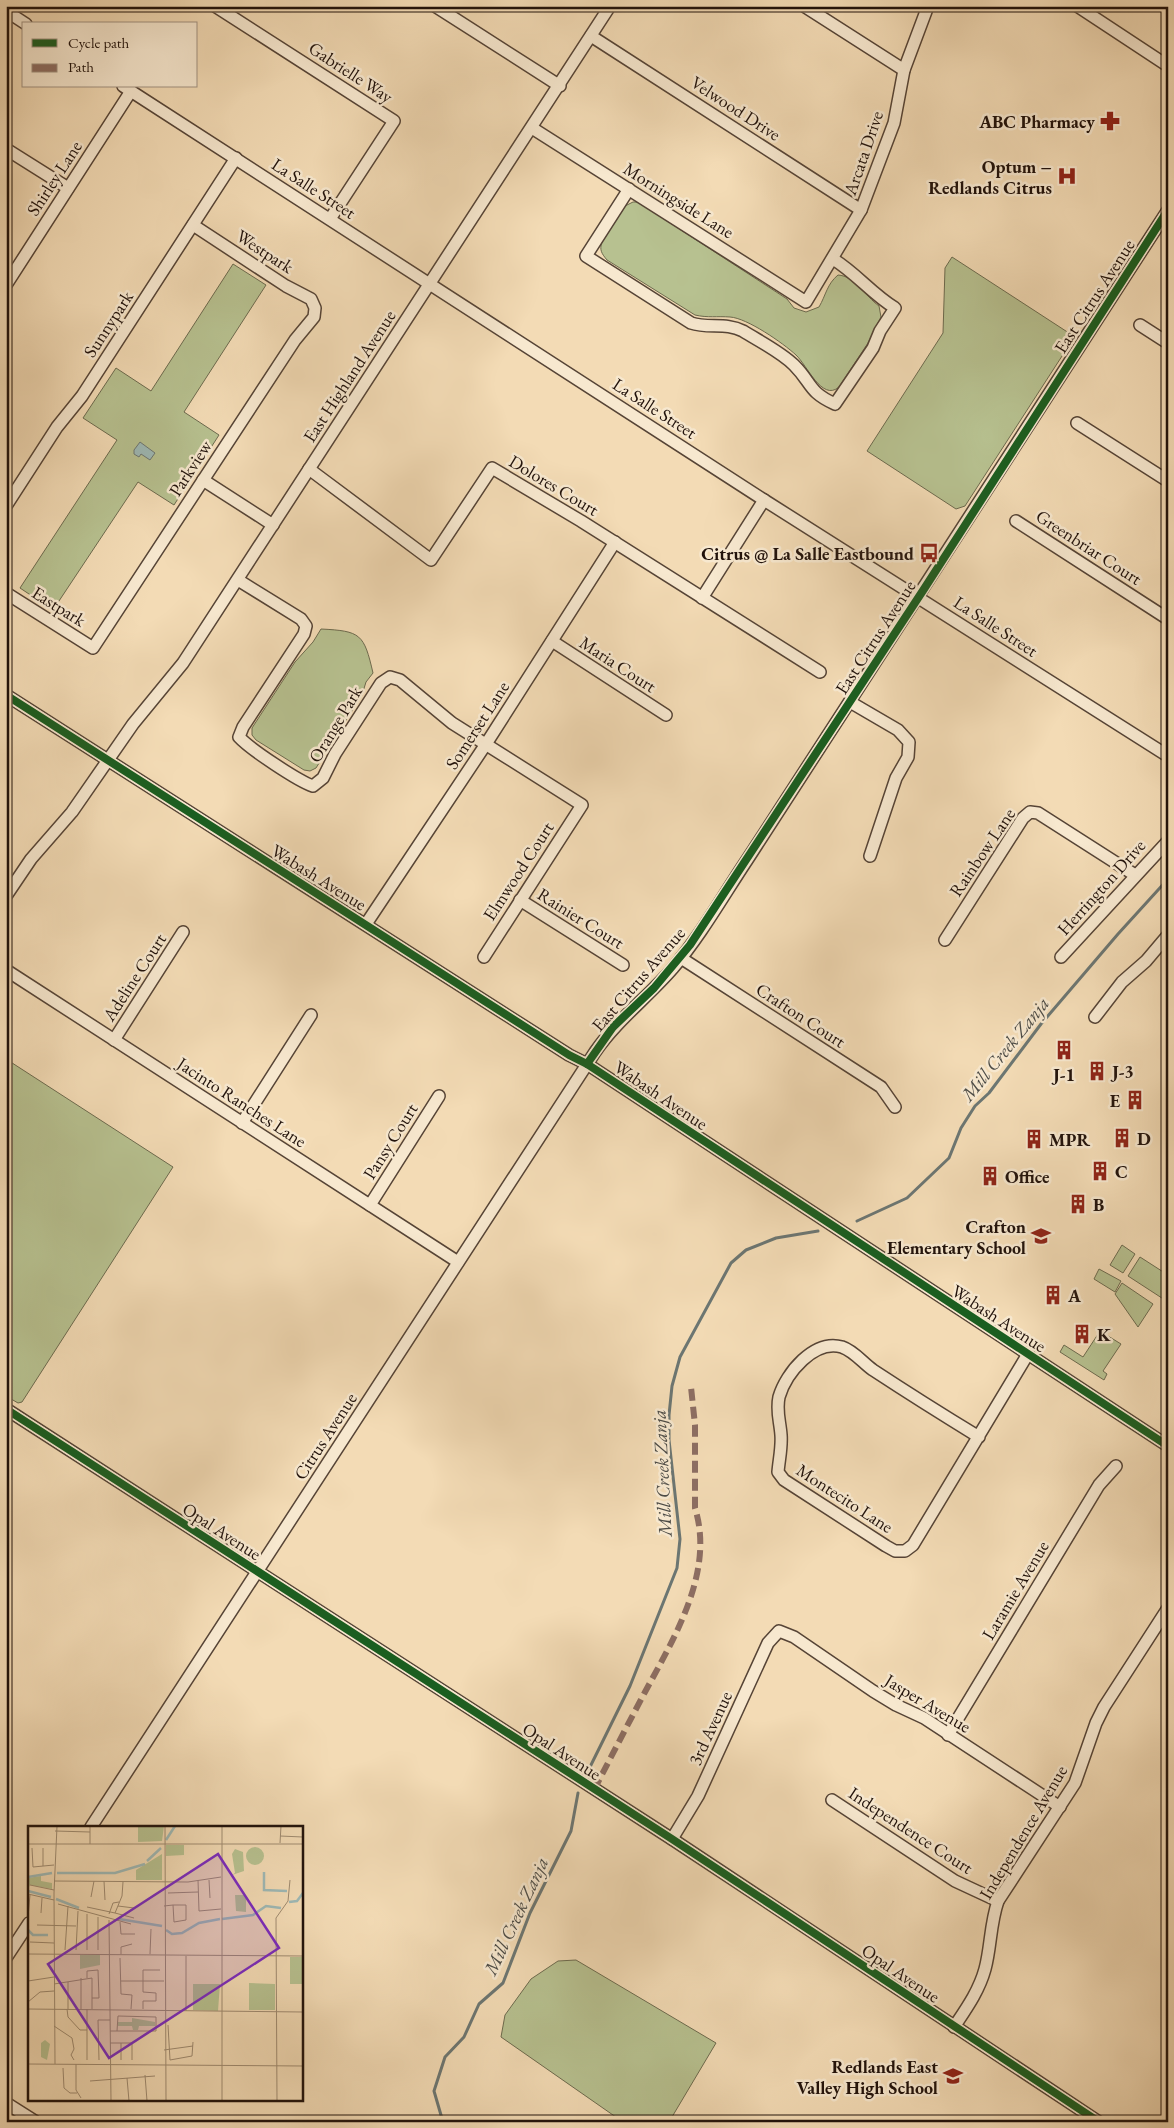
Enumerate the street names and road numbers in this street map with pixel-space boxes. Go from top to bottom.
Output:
street label: Gabrielle Way [305,36,398,108]
street label: Velwood Drive [687,70,785,146]
street label: Arcata Drive [838,108,888,199]
street label: Shirley Lane [21,136,87,220]
street label: La Salle Street [268,152,361,224]
street label: Morningside Lane [619,157,739,243]
street label: Westpark [232,224,298,278]
street label: East Citrus Avenue [1049,235,1139,357]
street label: Sunnypark [78,286,138,362]
street label: East Highland Avenue [298,305,400,447]
street label: La Salle Street [609,372,702,444]
street label: Parkview [163,435,217,500]
street label: Dolores Court [505,449,603,521]
street label: Greenbriar Court [1032,504,1147,590]
street label: East Citrus Avenue [830,576,920,698]
street label: Eastpark [28,581,91,632]
street label: La Salle Street [950,590,1043,662]
street label: Maria Court [575,631,661,698]
street label: Somerset Lane [440,677,514,773]
street label: Orange Park [303,681,367,767]
street label: Rainbow Lane [944,803,1020,901]
street label: Elmwood Court [478,817,559,925]
street label: Herrington Drive [1052,834,1150,940]
street label: Wabash Avenue [267,839,371,915]
street label: Rainier Court [533,882,629,954]
street label: East Citrus Avenue [586,922,690,1036]
street label: Adeline Court [97,928,171,1026]
street label: Crafton Court [752,978,850,1053]
street label: Jacinto Ranches Lane [171,1051,311,1152]
street label: Wabash Avenue [610,1055,712,1135]
street label: Pansy Court [358,1098,423,1183]
street label: Wabash Avenue [947,1279,1051,1357]
street label: Citrus Avenue [288,1388,362,1484]
street label: Montecito Lane [792,1458,898,1538]
street label: Opal Avenue [178,1497,266,1565]
street label: Laramie Avenue [976,1536,1054,1644]
street label: Jasper Avenue [879,1667,975,1738]
street label: 3rd Avenue [683,1687,737,1769]
street label: Opal Avenue [518,1717,606,1785]
street label: Independence Avenue [974,1761,1072,1903]
street label: Independence Court [844,1781,978,1879]
street label: Opal Avenue [857,1938,945,2008]

